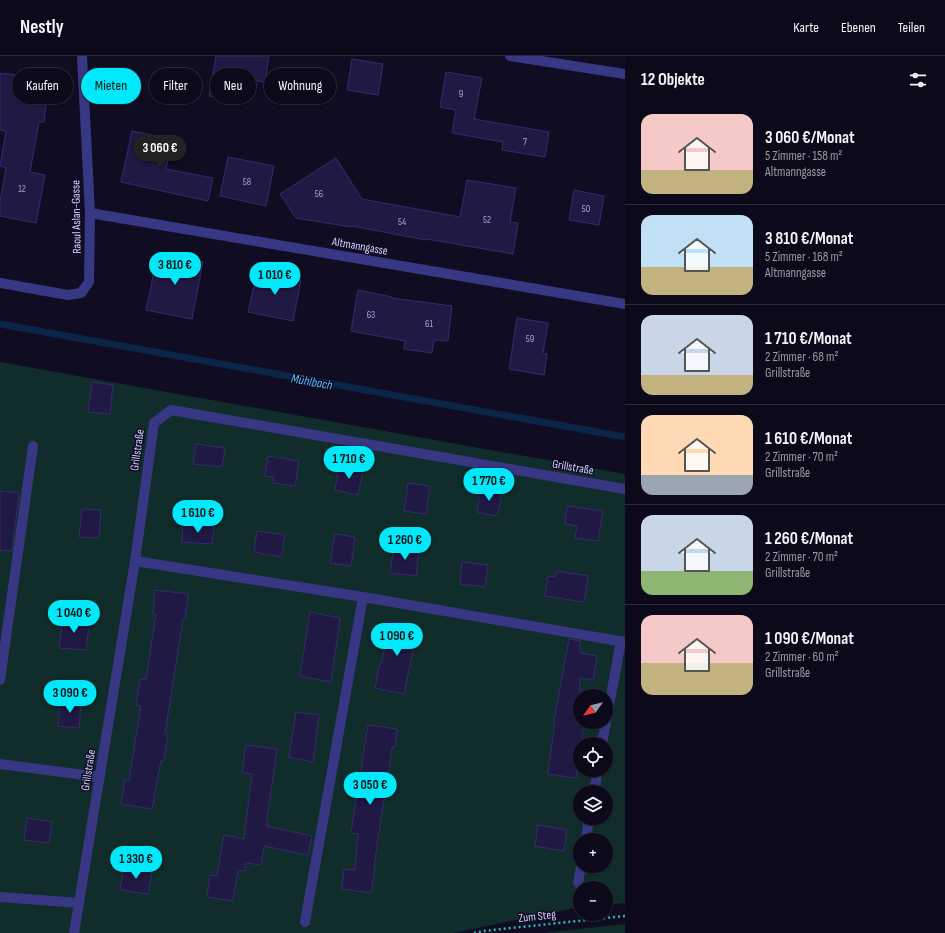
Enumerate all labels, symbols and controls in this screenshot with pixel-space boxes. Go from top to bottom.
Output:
text: Nestly [20,16,64,39]
text: Karte [793,19,819,36]
text: Ebenen [841,19,876,36]
text: Teilen [898,19,925,36]
chip: Kaufen [12,68,73,104]
chip: Mieten [81,68,141,104]
chip: Filter [149,68,202,104]
chip: Neu [210,68,256,104]
chip: Wohnung [264,68,336,104]
icon: filters [907,69,929,91]
text: 12 Objekte [641,70,705,90]
house number: 9 [459,88,463,100]
text: 3 060 €/Monat [765,128,855,148]
icon: home [673,130,721,178]
pin: 3 060 € [123,135,197,169]
house number: 7 [523,136,527,148]
text: 3 060 € [142,140,178,156]
text: 5 Zimmer · 158 m² [765,148,842,164]
text: Altmanngasse [765,164,826,180]
house number: 58 [243,176,251,188]
street label: Raoul Aslan-Gasse [68,180,85,254]
house number: 12 [18,183,26,195]
house number: 56 [315,188,323,200]
house number: 50 [582,203,590,215]
house number: 52 [483,214,491,226]
house number: 54 [398,216,406,228]
text: 3 810 €/Monat [765,229,853,249]
icon: home [673,231,721,279]
street label: Altmanngasse [330,234,389,259]
text: 5 Zimmer · 168 m² [765,249,843,265]
pin: 3 810 € [138,252,212,286]
text: 3 810 € [158,257,192,273]
pin: 1 010 € [238,262,312,296]
text: Altmanngasse [765,265,826,281]
text: 1 010 € [258,267,292,283]
house number: 63 [367,309,375,321]
house number: 61 [425,318,433,330]
text: 1 710 €/Monat [765,329,852,349]
icon: home [673,331,721,379]
house number: 59 [526,333,534,345]
text: 2 Zimmer · 68 m² [765,349,838,365]
text: Grillstraße [765,365,810,381]
water label: Mühlbach [290,370,334,394]
street label: Grillstraße [127,428,148,472]
text: 1 610 €/Monat [765,429,852,449]
icon: home [673,431,721,479]
pin: 1 710 € [312,446,386,480]
text: 2 Zimmer · 70 m² [765,449,838,465]
text: 1 710 € [333,451,365,467]
street label: Grillstraße [551,456,595,479]
text: Grillstraße [765,465,810,481]
pin: 1 770 € [452,468,526,502]
text: 1 770 € [472,473,506,489]
pin: 1 610 € [161,500,235,534]
text: 1 610 € [181,505,215,521]
pin: 1 260 € [368,527,442,561]
text: 1 260 €/Monat [765,529,853,549]
icon: home [673,531,721,579]
text: 1 260 € [388,532,422,548]
text: 2 Zimmer · 70 m² [765,549,838,565]
text: Grillstraße [765,565,810,581]
pin: 1 040 € [37,600,111,634]
text: 1 040 € [57,605,91,621]
pin: 1 090 € [360,623,434,657]
text: 1 090 € [380,628,414,644]
text: 1 090 €/Monat [765,629,854,649]
icon: home [673,631,721,679]
text: 2 Zimmer · 60 m² [765,649,839,665]
text: Grillstraße [765,665,810,681]
pin: 3 090 € [33,680,107,714]
text: 3 090 € [52,685,88,701]
north arrow [573,689,613,729]
map controls [573,689,613,921]
button: locate [573,737,613,777]
street label: Grillstraße [78,748,99,792]
pin: 3 050 € [333,772,407,806]
text: 3 050 € [353,777,387,793]
button: layers [573,785,613,825]
button: + [573,833,613,873]
pin: 1 330 € [99,846,173,880]
text: 1 330 € [119,851,153,867]
button: − [573,881,613,921]
street label: Zum Steg [517,907,557,926]

